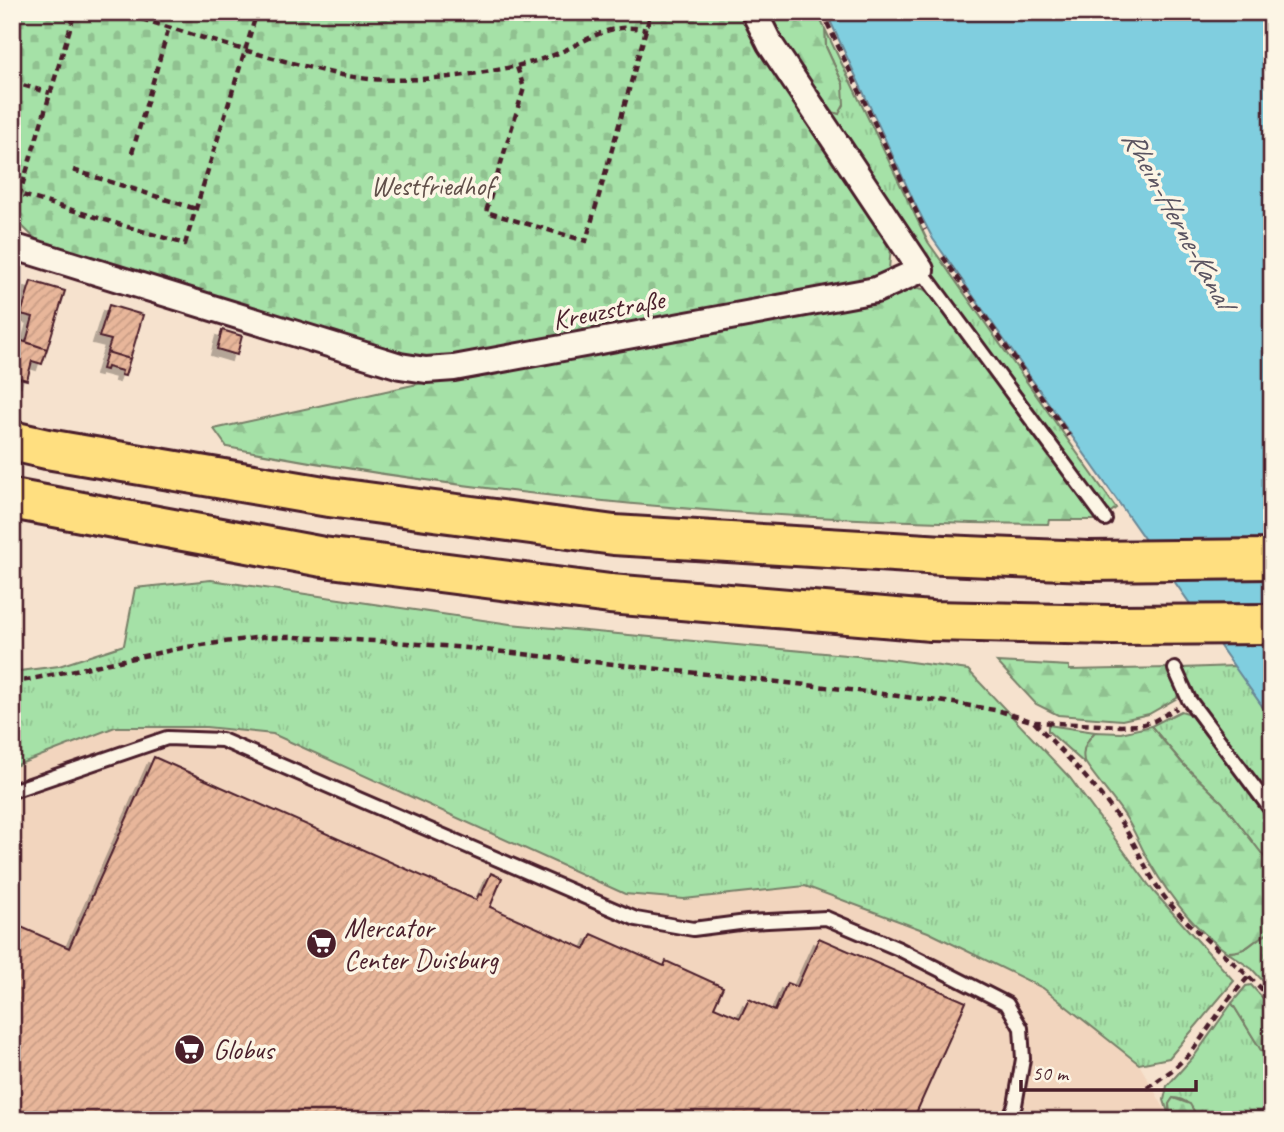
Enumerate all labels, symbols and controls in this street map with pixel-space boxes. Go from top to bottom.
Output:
water label: Rhein-Herne-Kanal [1114,123,1247,322]
park label: Westfriedhof [371,168,499,203]
street label: Kreuzstraße [549,281,669,337]
place label: Mercator Center Duisburg [344,910,499,977]
supermarket icon: Mercator Center Duisburg [304,926,338,960]
supermarket icon: Globus [173,1032,207,1066]
place label: Globus [213,1032,276,1067]
scale bar [1021,1048,1196,1092]
text: 50 m [1032,1060,1070,1086]

